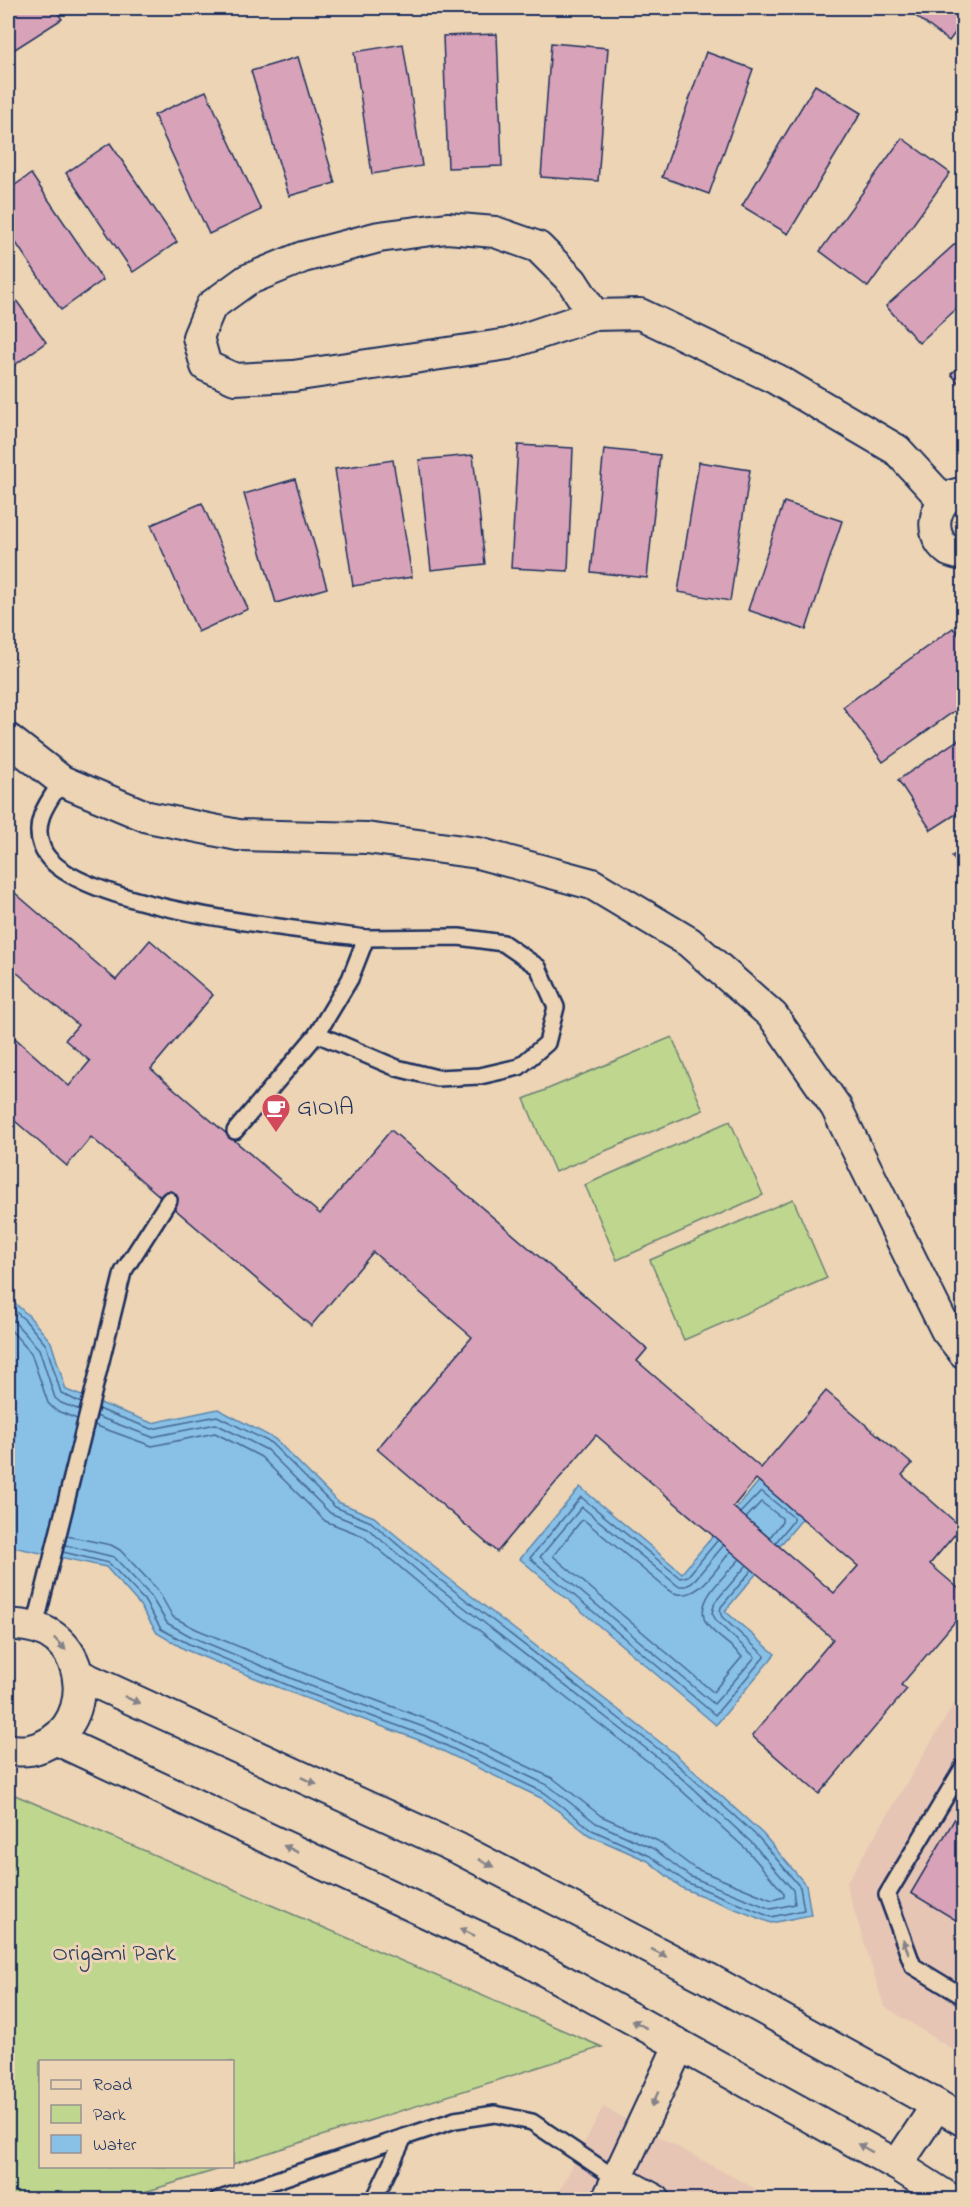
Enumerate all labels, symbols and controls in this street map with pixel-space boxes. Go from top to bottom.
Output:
place label: GIOIA [297,1091,354,1126]
cafe icon: GIOIA [260,1092,292,1134]
one-way arrow [53,1636,67,1651]
one-way arrow [123,1695,140,1704]
one-way arrow [301,1776,318,1785]
one-way arrow [282,1845,299,1854]
one-way arrow [477,1858,494,1868]
one-way arrow [459,1928,476,1937]
park label: Origami Park [52,1937,176,1972]
one-way arrow [901,1938,911,1956]
one-way arrow [651,1948,668,1958]
one-way arrow [630,2019,647,2029]
legend [39,2060,234,2168]
text: Road [93,2073,132,2099]
one-way arrow [650,2091,659,2108]
text: Park [93,2103,126,2129]
text: Water [93,2133,137,2159]
one-way arrow [857,2143,874,2153]

